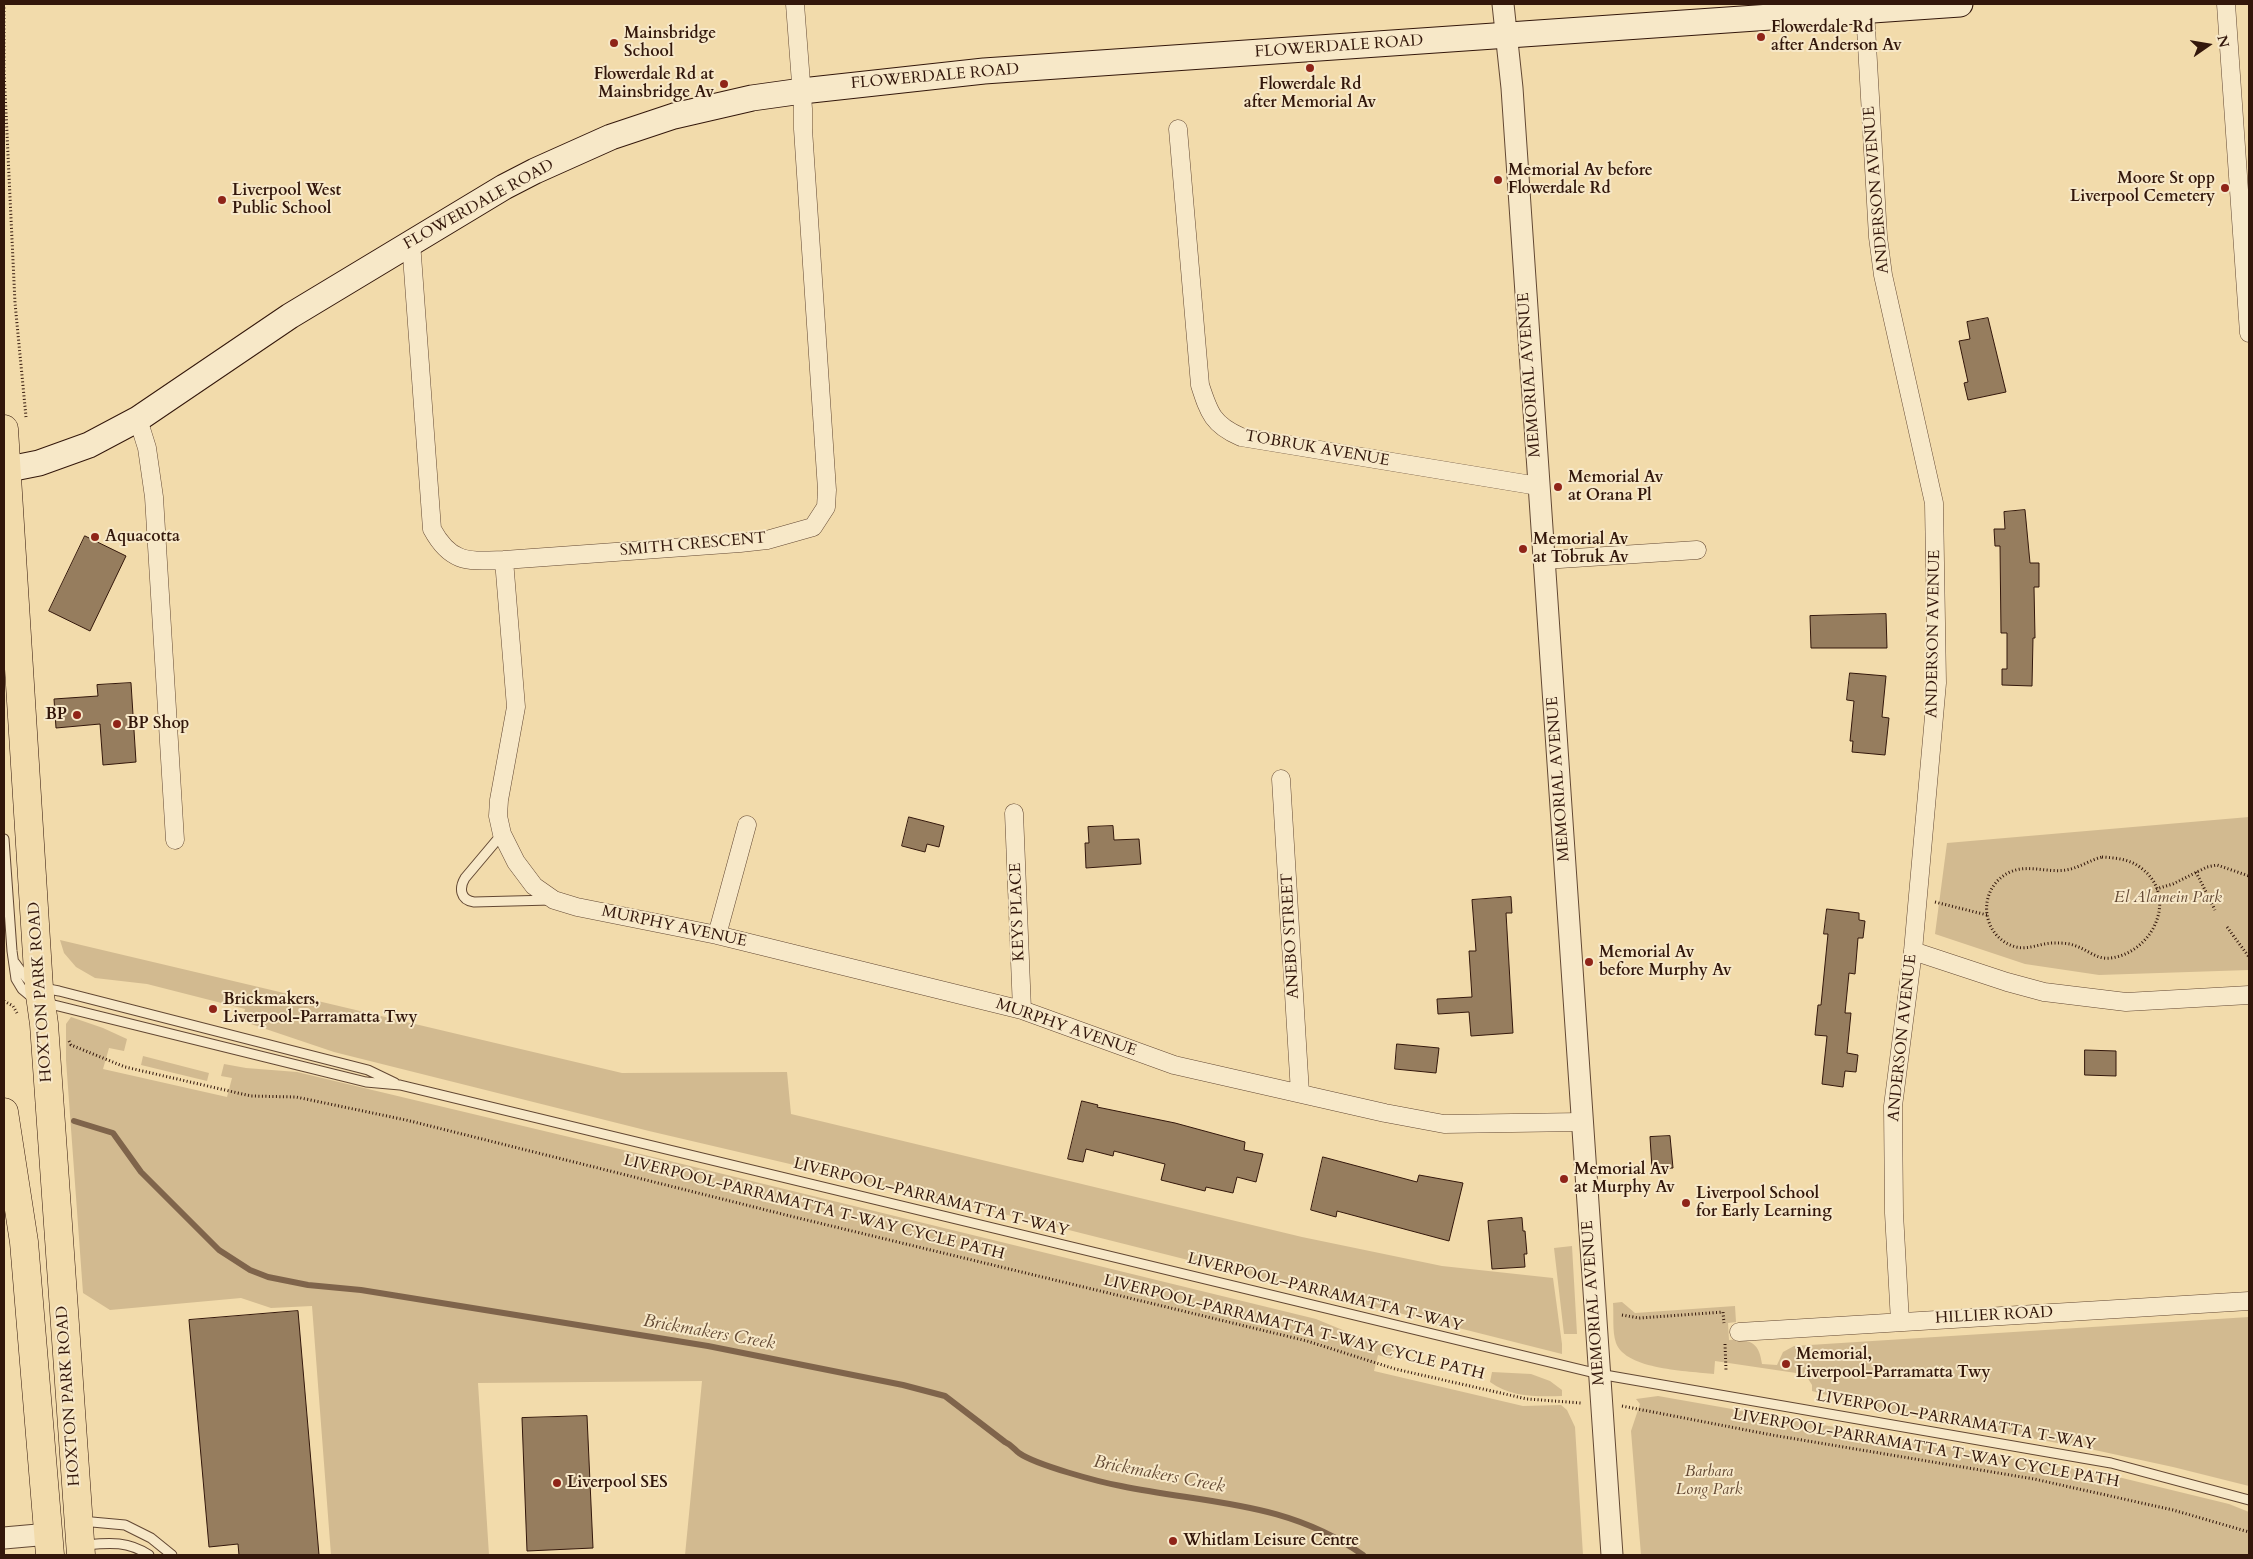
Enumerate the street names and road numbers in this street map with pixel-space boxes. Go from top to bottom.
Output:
street label: FLOWERDALE ROAD [1254,32,1424,62]
street label: FLOWERDALE ROAD [850,60,1020,94]
street label: ANDERSON AVENUE [1860,105,1894,275]
street label: FLOWERDALE ROAD [401,156,557,254]
street label: MEMORIAL AVENUE [1515,292,1545,458]
street label: TOBRUK AVENUE [1243,427,1391,471]
street label: SMITH CRESCENT [619,529,767,561]
street label: ANDERSON AVENUE [1923,550,1945,718]
street label: MEMORIAL AVENUE [1544,696,1574,862]
street label: KEYS PLACE [1007,862,1029,962]
street label: ANEBO STREET [1278,872,1304,1000]
street label: HOXTON PARK ROAD [25,901,57,1083]
street label: MURPHY AVENUE [600,902,748,952]
street label: ANDERSON AVENUE [1885,953,1921,1123]
street label: MURPHY AVENUE [993,995,1139,1061]
street label: LIVERPOOL-PARRAMATTA T-WAY CYCLE PATH [621,1151,1007,1265]
street label: LIVERPOOL–PARRAMATTA T-WAY [791,1154,1071,1242]
street label: MEMORIAL AVENUE [1579,1220,1609,1386]
street label: LIVERPOOL–PARRAMATTA T-WAY [1185,1249,1465,1337]
street label: LIVERPOOL-PARRAMATTA T-WAY CYCLE PATH [1101,1271,1487,1385]
street label: HILLIER ROAD [1934,1303,2054,1329]
street label: HOXTON PARK ROAD [53,1305,85,1487]
street label: LIVERPOOL–PARRAMATTA T-WAY [1815,1387,2097,1455]
street label: LIVERPOOL-PARRAMATTA T-WAY CYCLE PATH [1731,1405,2121,1493]

